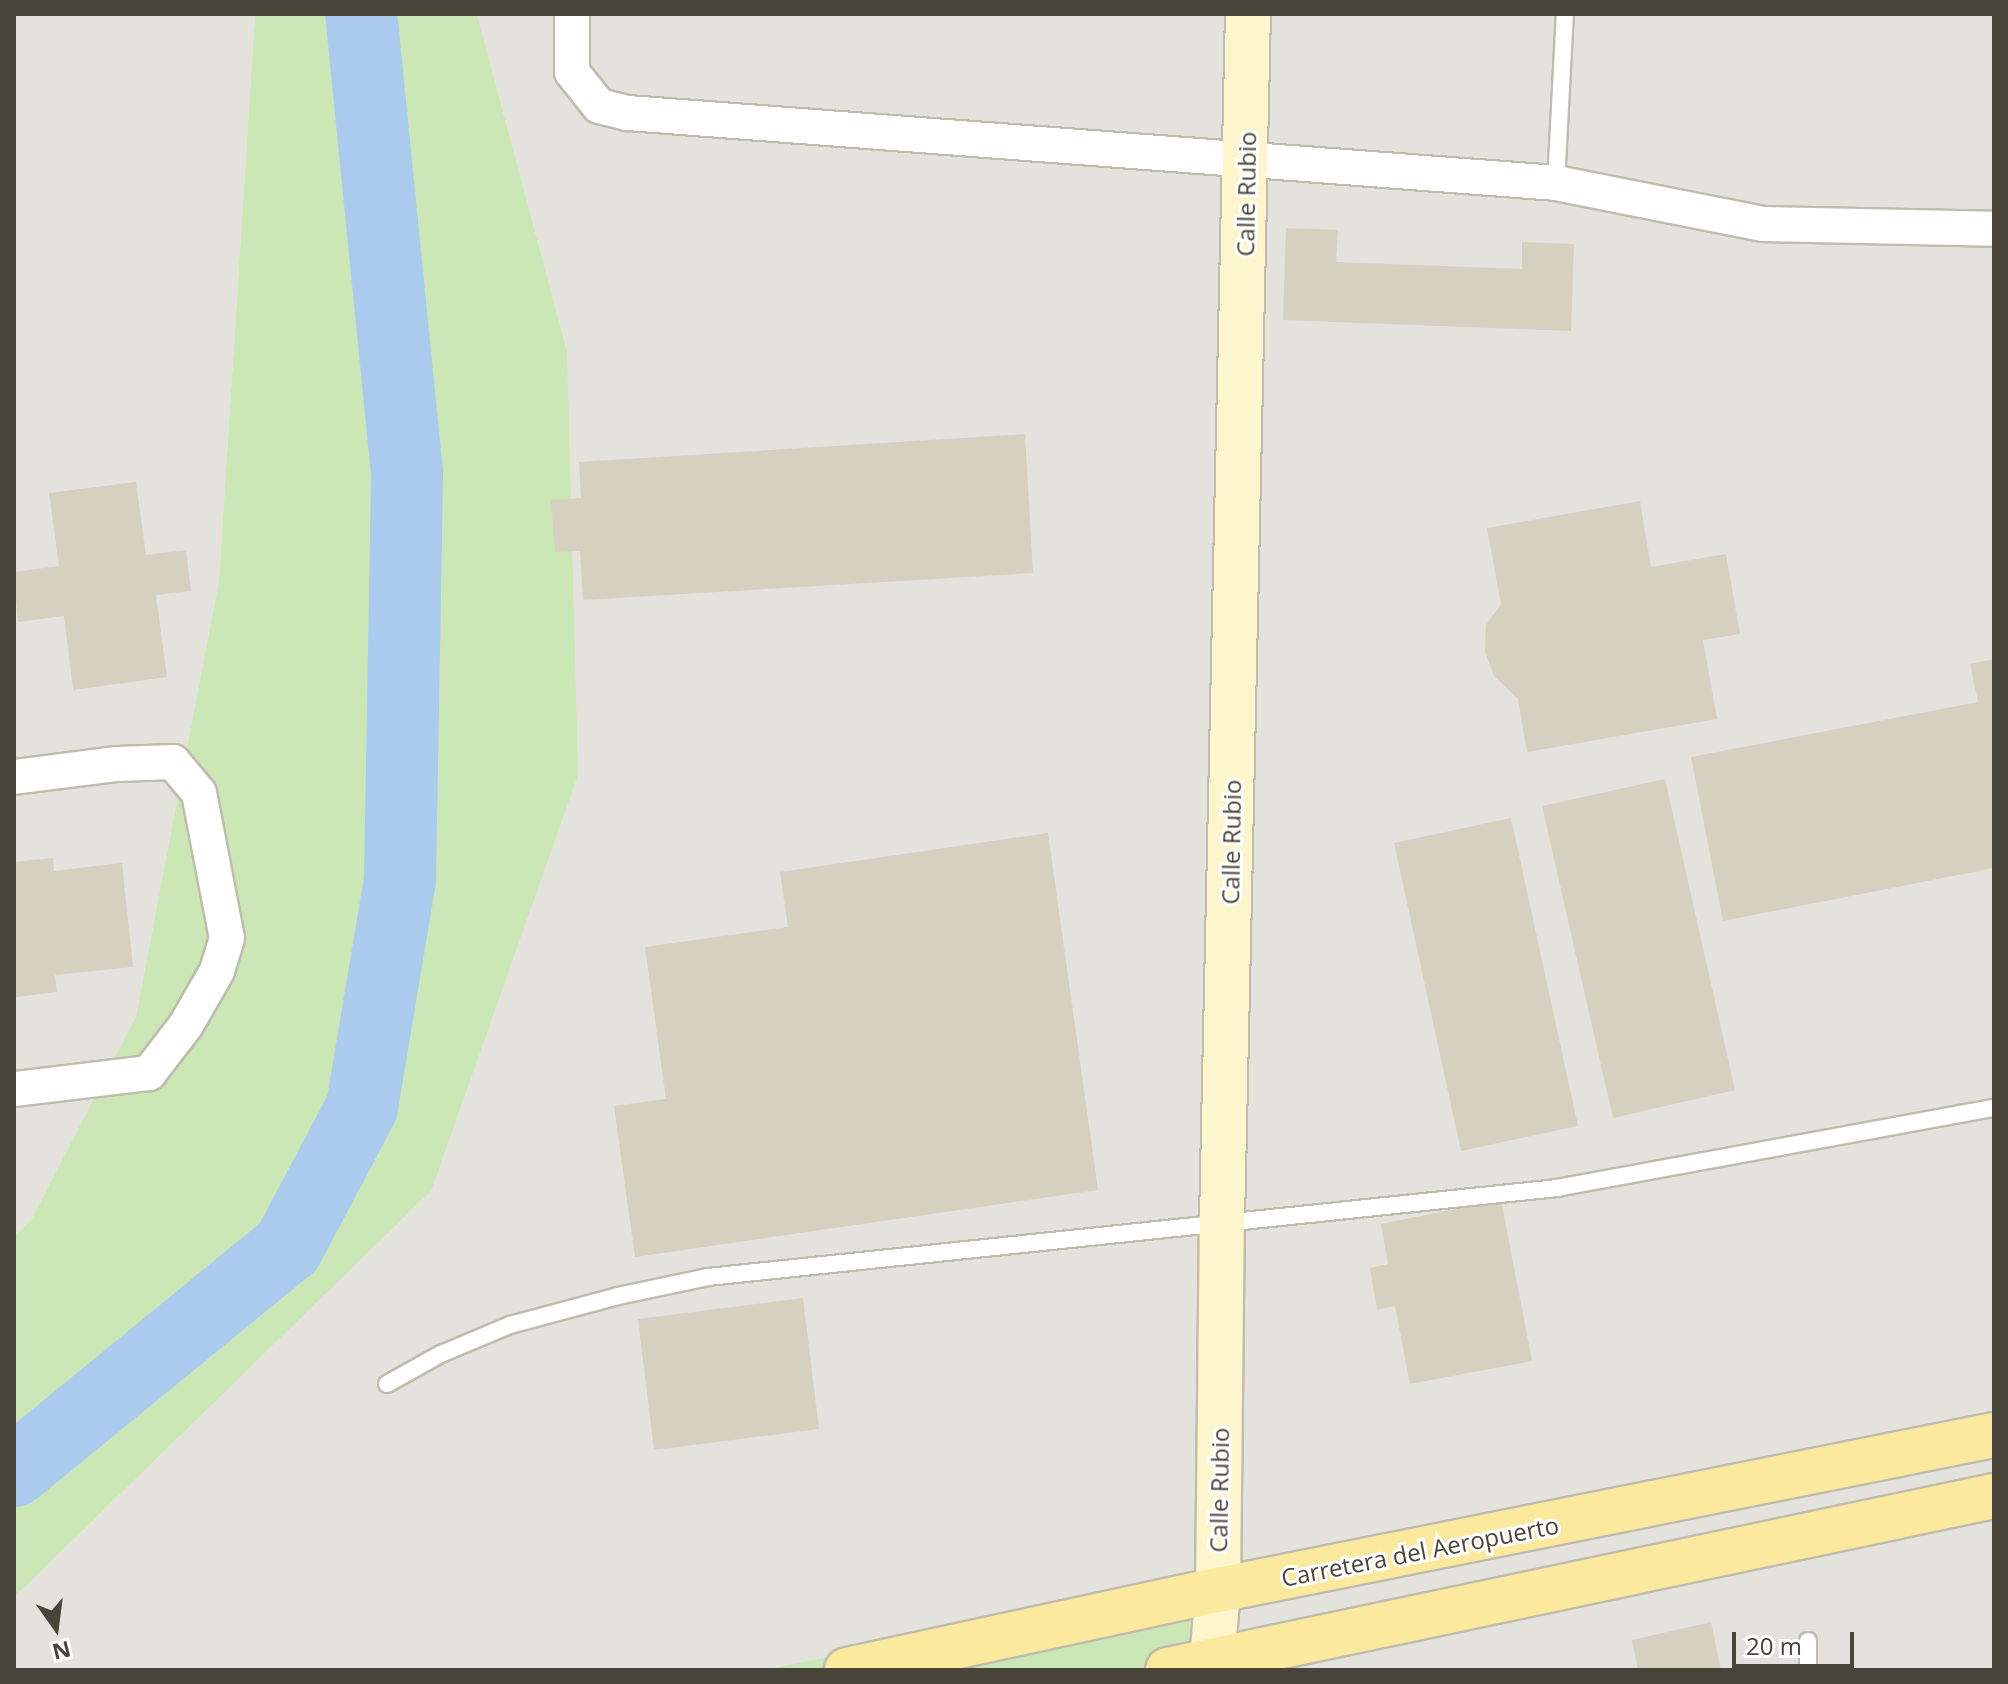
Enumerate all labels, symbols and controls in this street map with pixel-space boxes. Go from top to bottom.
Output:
street label: Calle Rubio [1231,131,1261,257]
street label: Calle Rubio [1216,779,1246,905]
street label: Calle Rubio [1204,1427,1234,1553]
street label: Carretera del Aeropuerto [1279,1510,1561,1592]
north arrow [16,1588,96,1668]
scale bar [1736,1616,1858,1666]
text: 20 m [1746,1629,1802,1662]
text: N [50,1635,74,1668]

